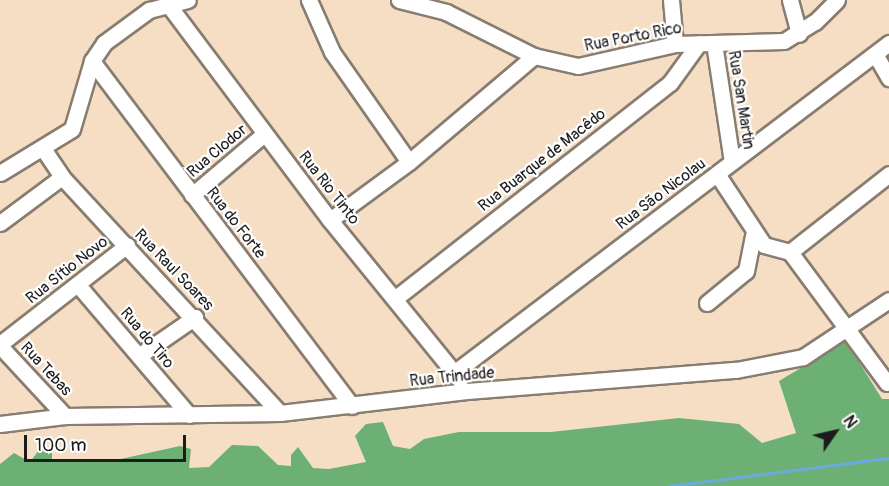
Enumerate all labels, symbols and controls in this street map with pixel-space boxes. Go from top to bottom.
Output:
street label: Rua Porto Rico [583,18,683,56]
street label: Rua San Martin [724,49,758,151]
street label: Rua Buarque de Macêdo [474,104,610,216]
street label: Rua Clodor [183,120,251,182]
street label: Rua Rio Tinto [294,147,364,229]
street label: Rua São Nicolau [612,154,710,234]
street label: Rua do Forte [202,183,270,263]
street label: Rua Raul Soares [130,225,218,315]
street label: Rua Sítio Novo [22,232,112,308]
street label: Rua do Tiro [116,304,178,372]
street label: Rua Tebas [16,338,76,400]
street label: Rua Trindade [409,363,495,391]
north arrow [805,402,865,462]
text: N [839,412,861,432]
scale bar [27,423,189,461]
text: 100 m [35,434,87,457]

